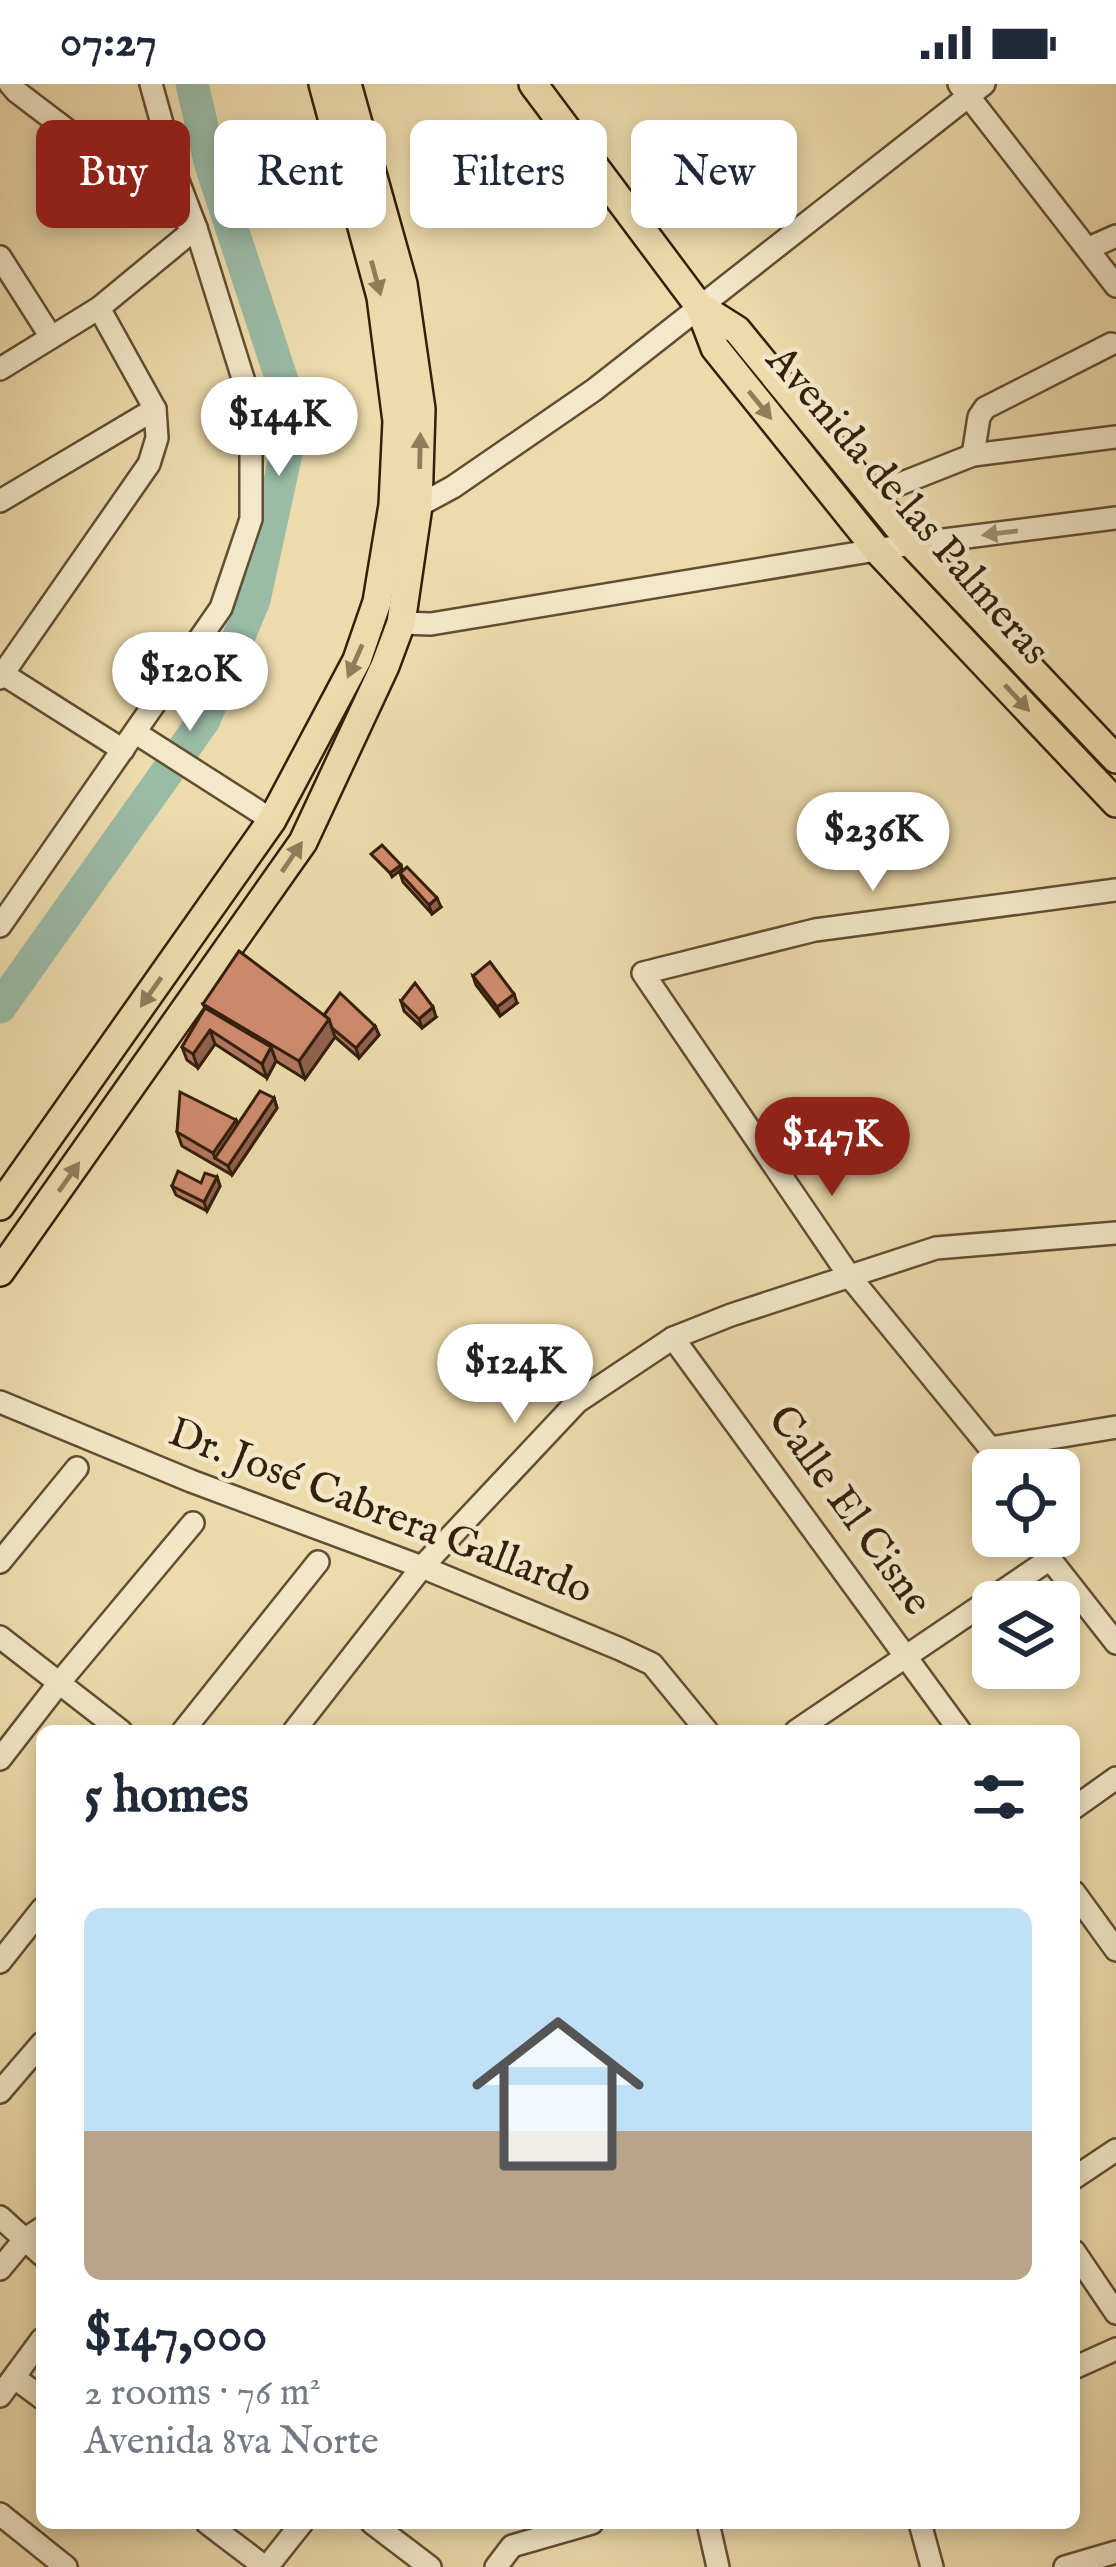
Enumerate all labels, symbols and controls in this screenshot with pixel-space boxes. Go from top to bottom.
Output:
text: 07:27 [60,14,157,71]
chip: Buy [36,120,190,228]
chip: Rent [214,120,386,228]
chip: Filters [410,120,607,228]
chip: New [631,120,797,228]
one-way arrow [367,259,386,296]
street label: Avenida de las Palmeras [753,335,1060,677]
pin: $144K [195,377,363,479]
one-way arrow [747,389,772,420]
text: $144K [228,391,330,440]
one-way arrow [410,431,429,469]
one-way arrow [981,523,1018,542]
pin: $120K [106,632,274,734]
one-way arrow [344,643,364,678]
text: $120K [139,646,241,695]
one-way arrow [1002,683,1030,712]
pin: $236K [789,792,957,894]
text: $236K [823,806,923,855]
one-way arrow [280,841,303,874]
one-way arrow [140,976,163,1008]
pin: $147K [748,1097,916,1199]
text: $147K [782,1111,882,1160]
one-way arrow [57,1161,80,1193]
pin: $124K [431,1324,599,1426]
text: $124K [464,1338,566,1387]
street label: Calle El Cisne [755,1396,943,1626]
street label: Dr. José Cabrera Gallardo [161,1407,599,1617]
map controls [972,1449,1080,1689]
button: locate [972,1449,1080,1557]
button: layers [972,1581,1080,1689]
icon: filters [966,1764,1032,1830]
text: 5 homes [84,1765,249,1830]
icon: home [450,1986,666,2202]
text: $147,000 [84,2304,267,2369]
text: 2 rooms · 76 m² [84,2369,321,2418]
text: Avenida 8va Norte [84,2418,379,2467]

